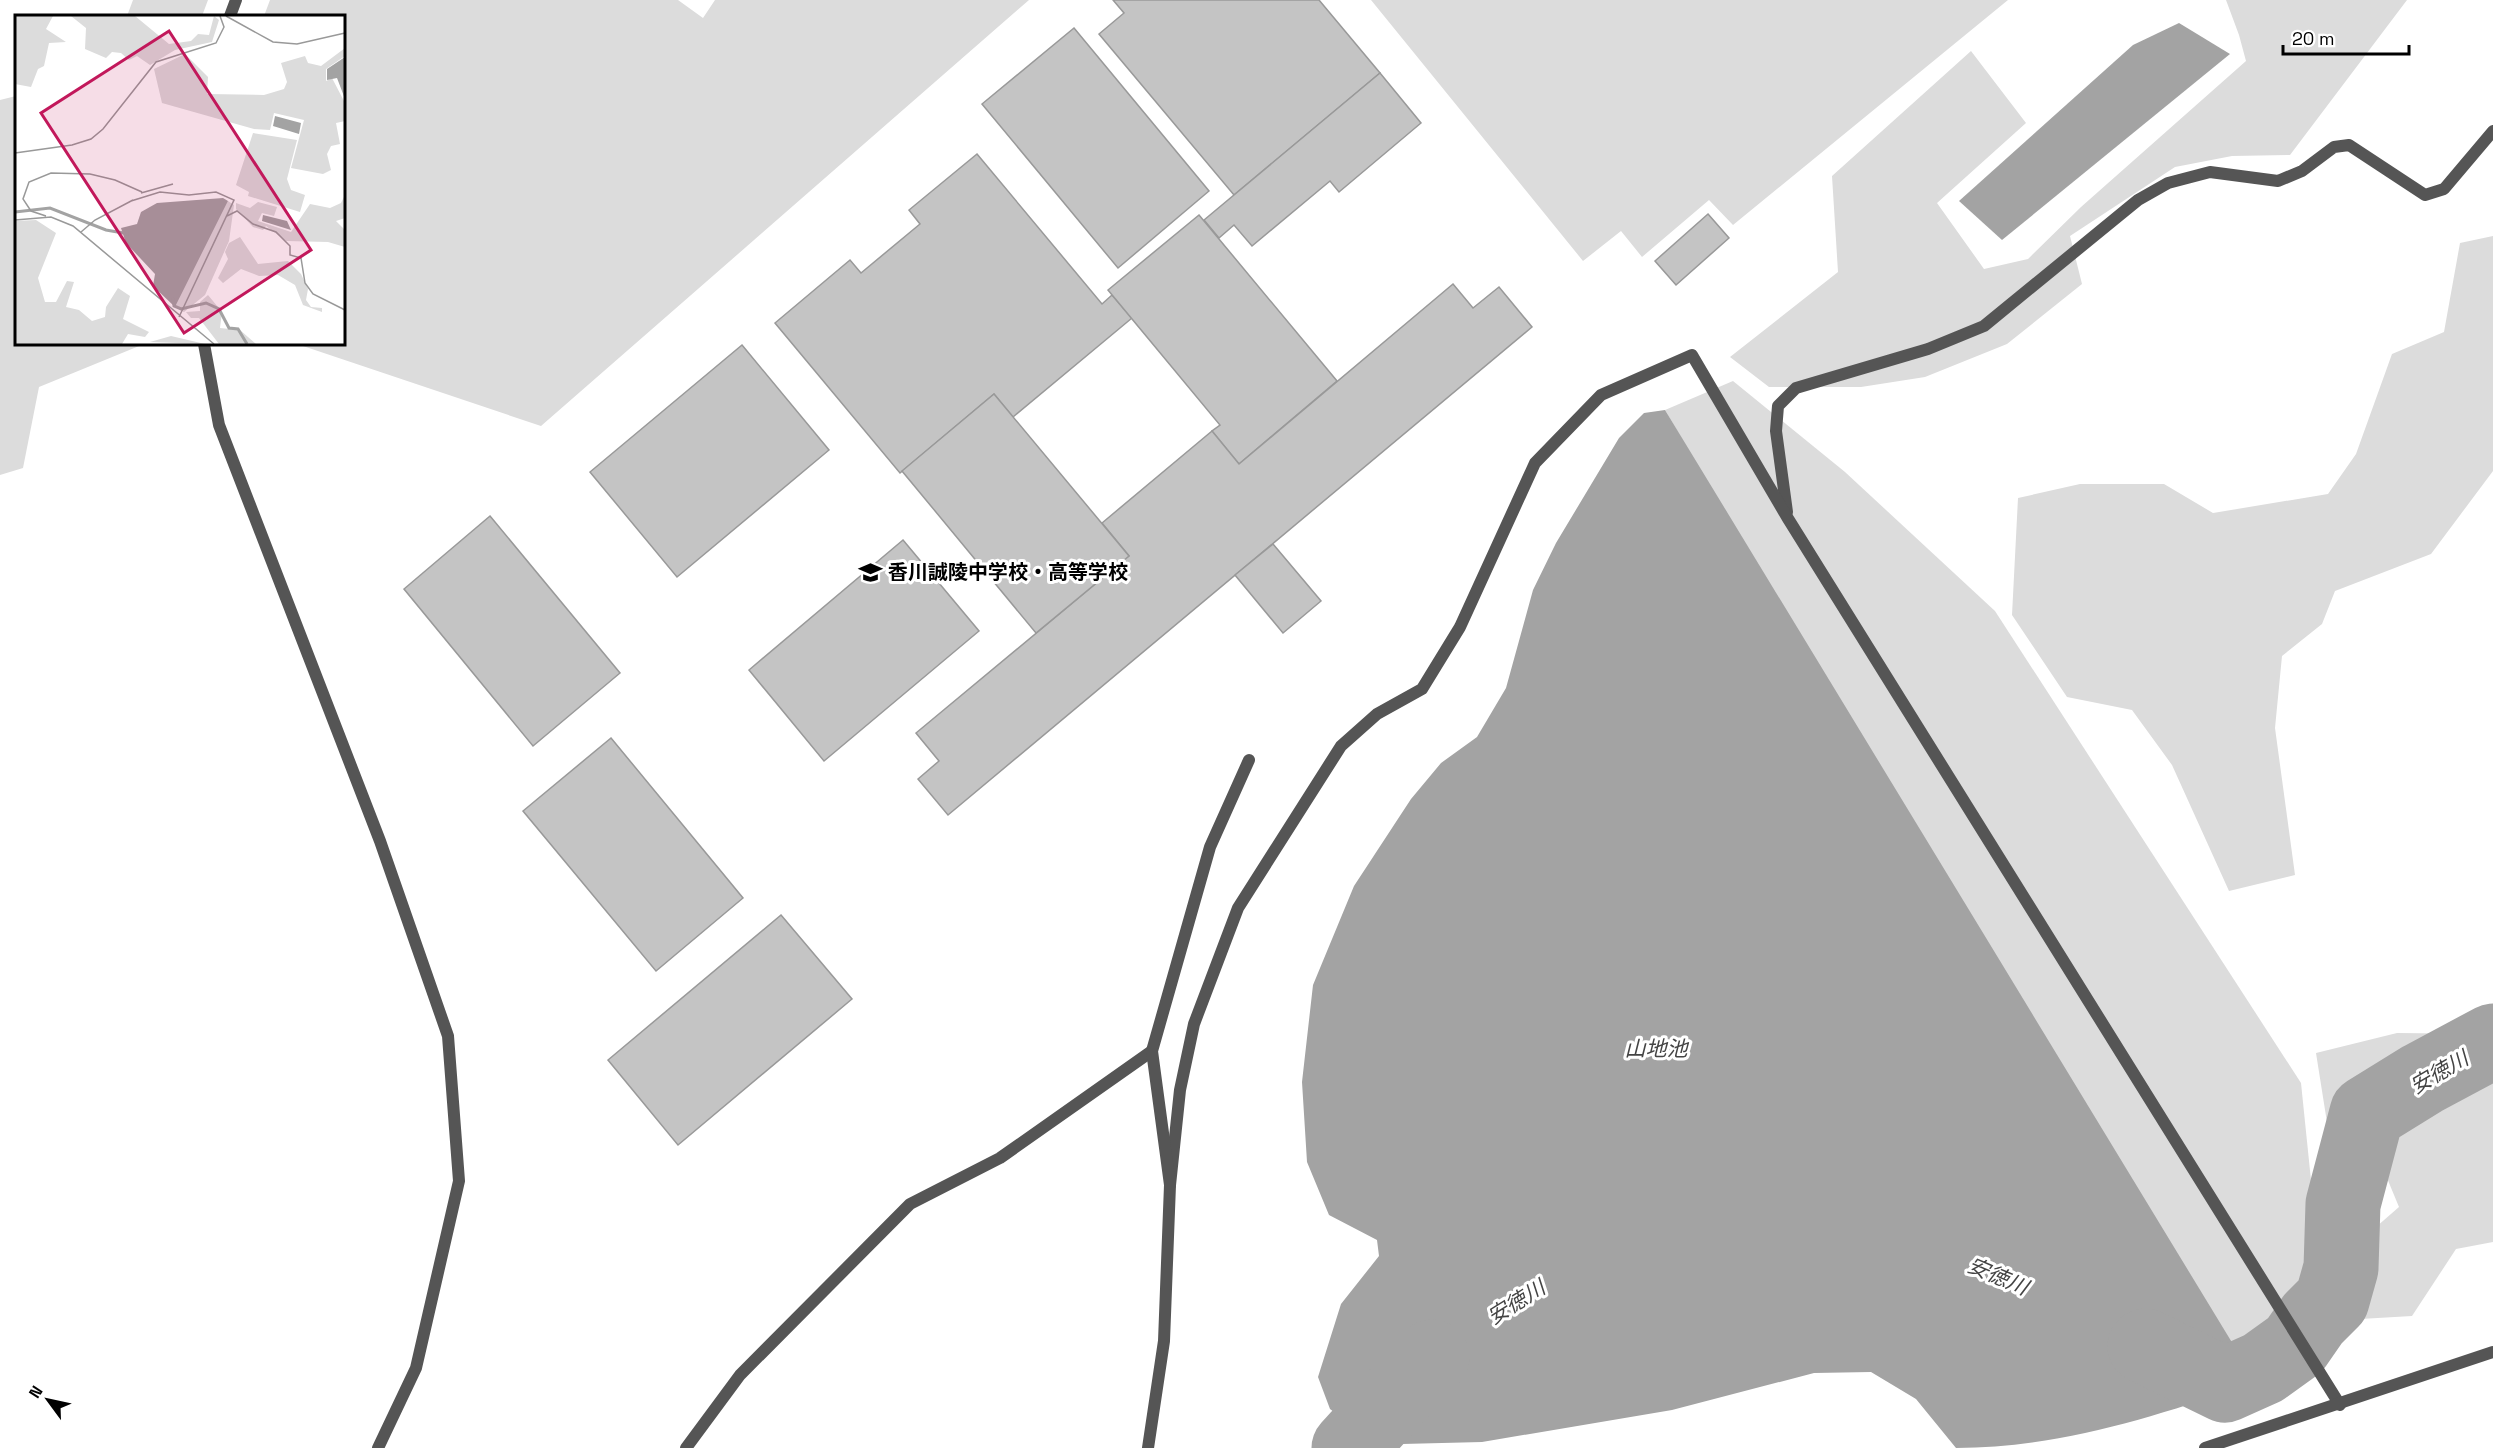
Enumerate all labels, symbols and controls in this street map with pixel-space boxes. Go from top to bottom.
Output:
inset map [15,15,345,345]
scale bar [2283,18,2409,56]
text: 20 m [2292,27,2335,50]
school or university icon: 香川誠陵中学校・高等学校 [857,559,883,585]
place label: 香川誠陵中学校・高等学校 [888,559,1128,585]
water label: 山地池 [1625,1035,1689,1062]
water label: 安徳川 [2405,1044,2475,1099]
water label: 安徳川 [1964,1251,2034,1302]
water label: 安徳川 [1482,1273,1552,1330]
north arrow [18,1370,78,1430]
text: N [24,1382,48,1402]

